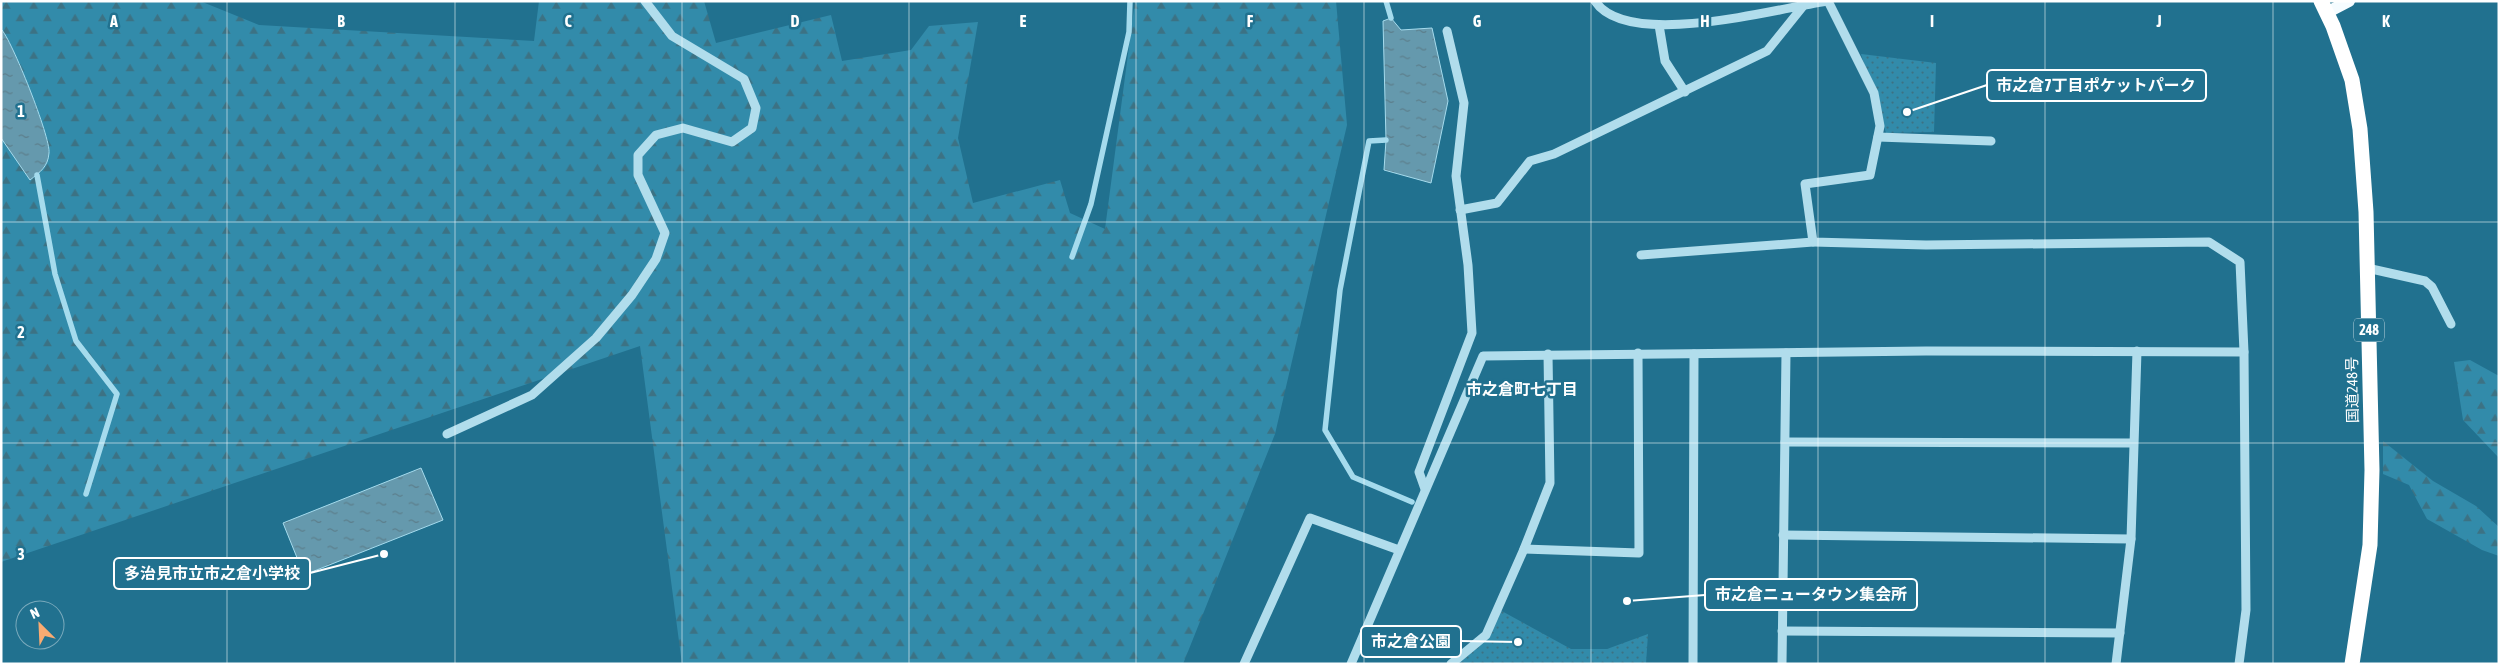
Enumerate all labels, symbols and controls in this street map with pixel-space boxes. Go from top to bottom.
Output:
text: A [109,12,118,30]
text: B [337,12,345,30]
text: C [564,12,572,30]
text: D [791,12,800,30]
text: E [1020,12,1027,30]
text: F [1247,12,1254,30]
text: G [1473,12,1482,30]
text: H [1700,12,1710,30]
text: I [1930,12,1934,30]
text: J [2155,12,2162,30]
text: K [2382,12,2390,30]
callout: 市之倉7丁目ポケットパーク [1987,70,2206,101]
text: 市之倉7丁目ポケットパーク [1996,76,2196,94]
text: 1 [17,102,25,120]
road number: 248 [2354,318,2384,342]
text: 2 [17,323,25,341]
street label: 国道248号 [2343,357,2361,423]
district label: 市之倉町七丁目 [1466,380,1578,398]
text: 3 [17,545,25,563]
callout: 多治見市立市之倉小学校 [114,558,310,589]
text: 多治見市立市之倉小学校 [124,564,300,582]
callout: 市之倉ニュータウン集会所 [1705,579,1917,610]
text: 市之倉ニュータウン集会所 [1715,585,1907,603]
north arrow [15,600,65,650]
text: N [28,604,42,622]
callout: 市之倉公園 [1361,626,1461,657]
text: 市之倉公園 [1371,632,1451,650]

